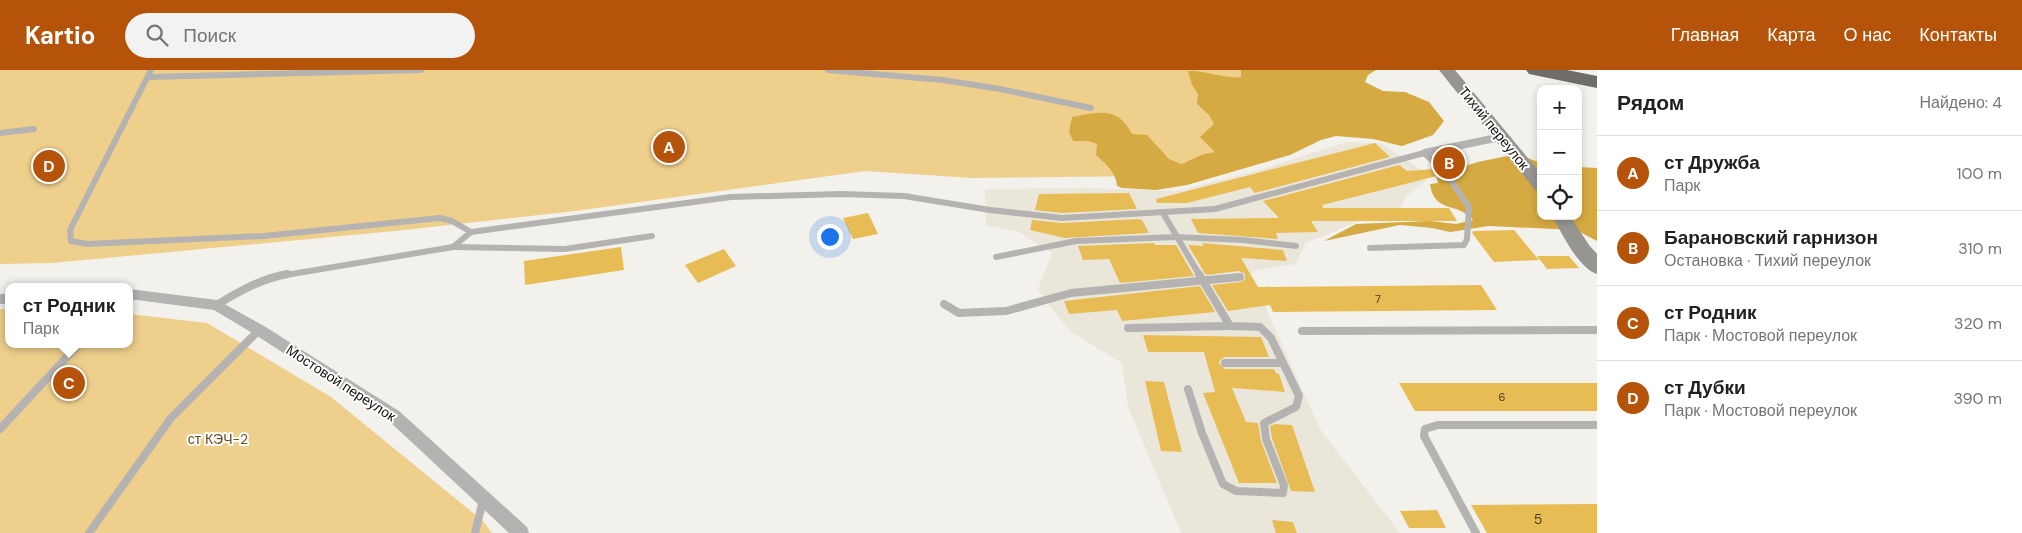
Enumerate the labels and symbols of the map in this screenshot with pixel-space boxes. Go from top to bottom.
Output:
street label: Тихий переулок [1455,83,1534,174]
pin: A [653,128,685,166]
pin: B [1433,144,1465,182]
pin: D [33,147,65,185]
your location [817,224,843,250]
house number: 7 [1375,292,1381,306]
street label: Мостовой переулок [283,341,400,426]
pin: C [53,364,85,402]
house number: 6 [1499,390,1506,404]
park label: ст КЭЧ-2 [188,430,248,448]
house number: 5 [1534,510,1542,528]

